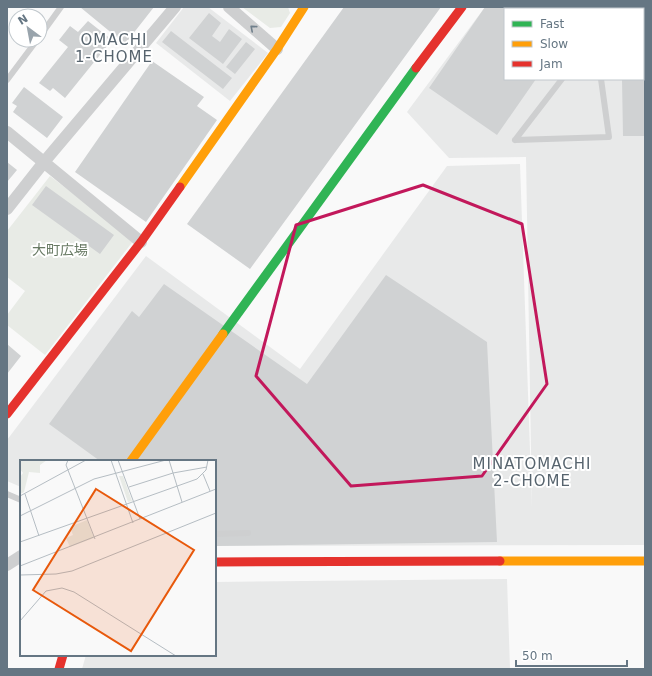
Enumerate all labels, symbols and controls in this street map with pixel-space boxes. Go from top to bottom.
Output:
north arrow [8,8,48,48]
legend [504,8,644,80]
text: N [16,12,30,28]
text: Fast [540,17,564,31]
one-way arrow [250,25,258,32]
district label: OMACHI 1-CHOME [75,31,153,66]
text: Slow [540,37,568,51]
text: Jam [539,57,563,71]
park label: 大町広場 [32,242,88,258]
district label: MINATOMACHI 2-CHOME [473,455,591,490]
inset map [20,460,216,656]
scale bar [516,642,627,668]
text: 50 m [522,649,553,663]

